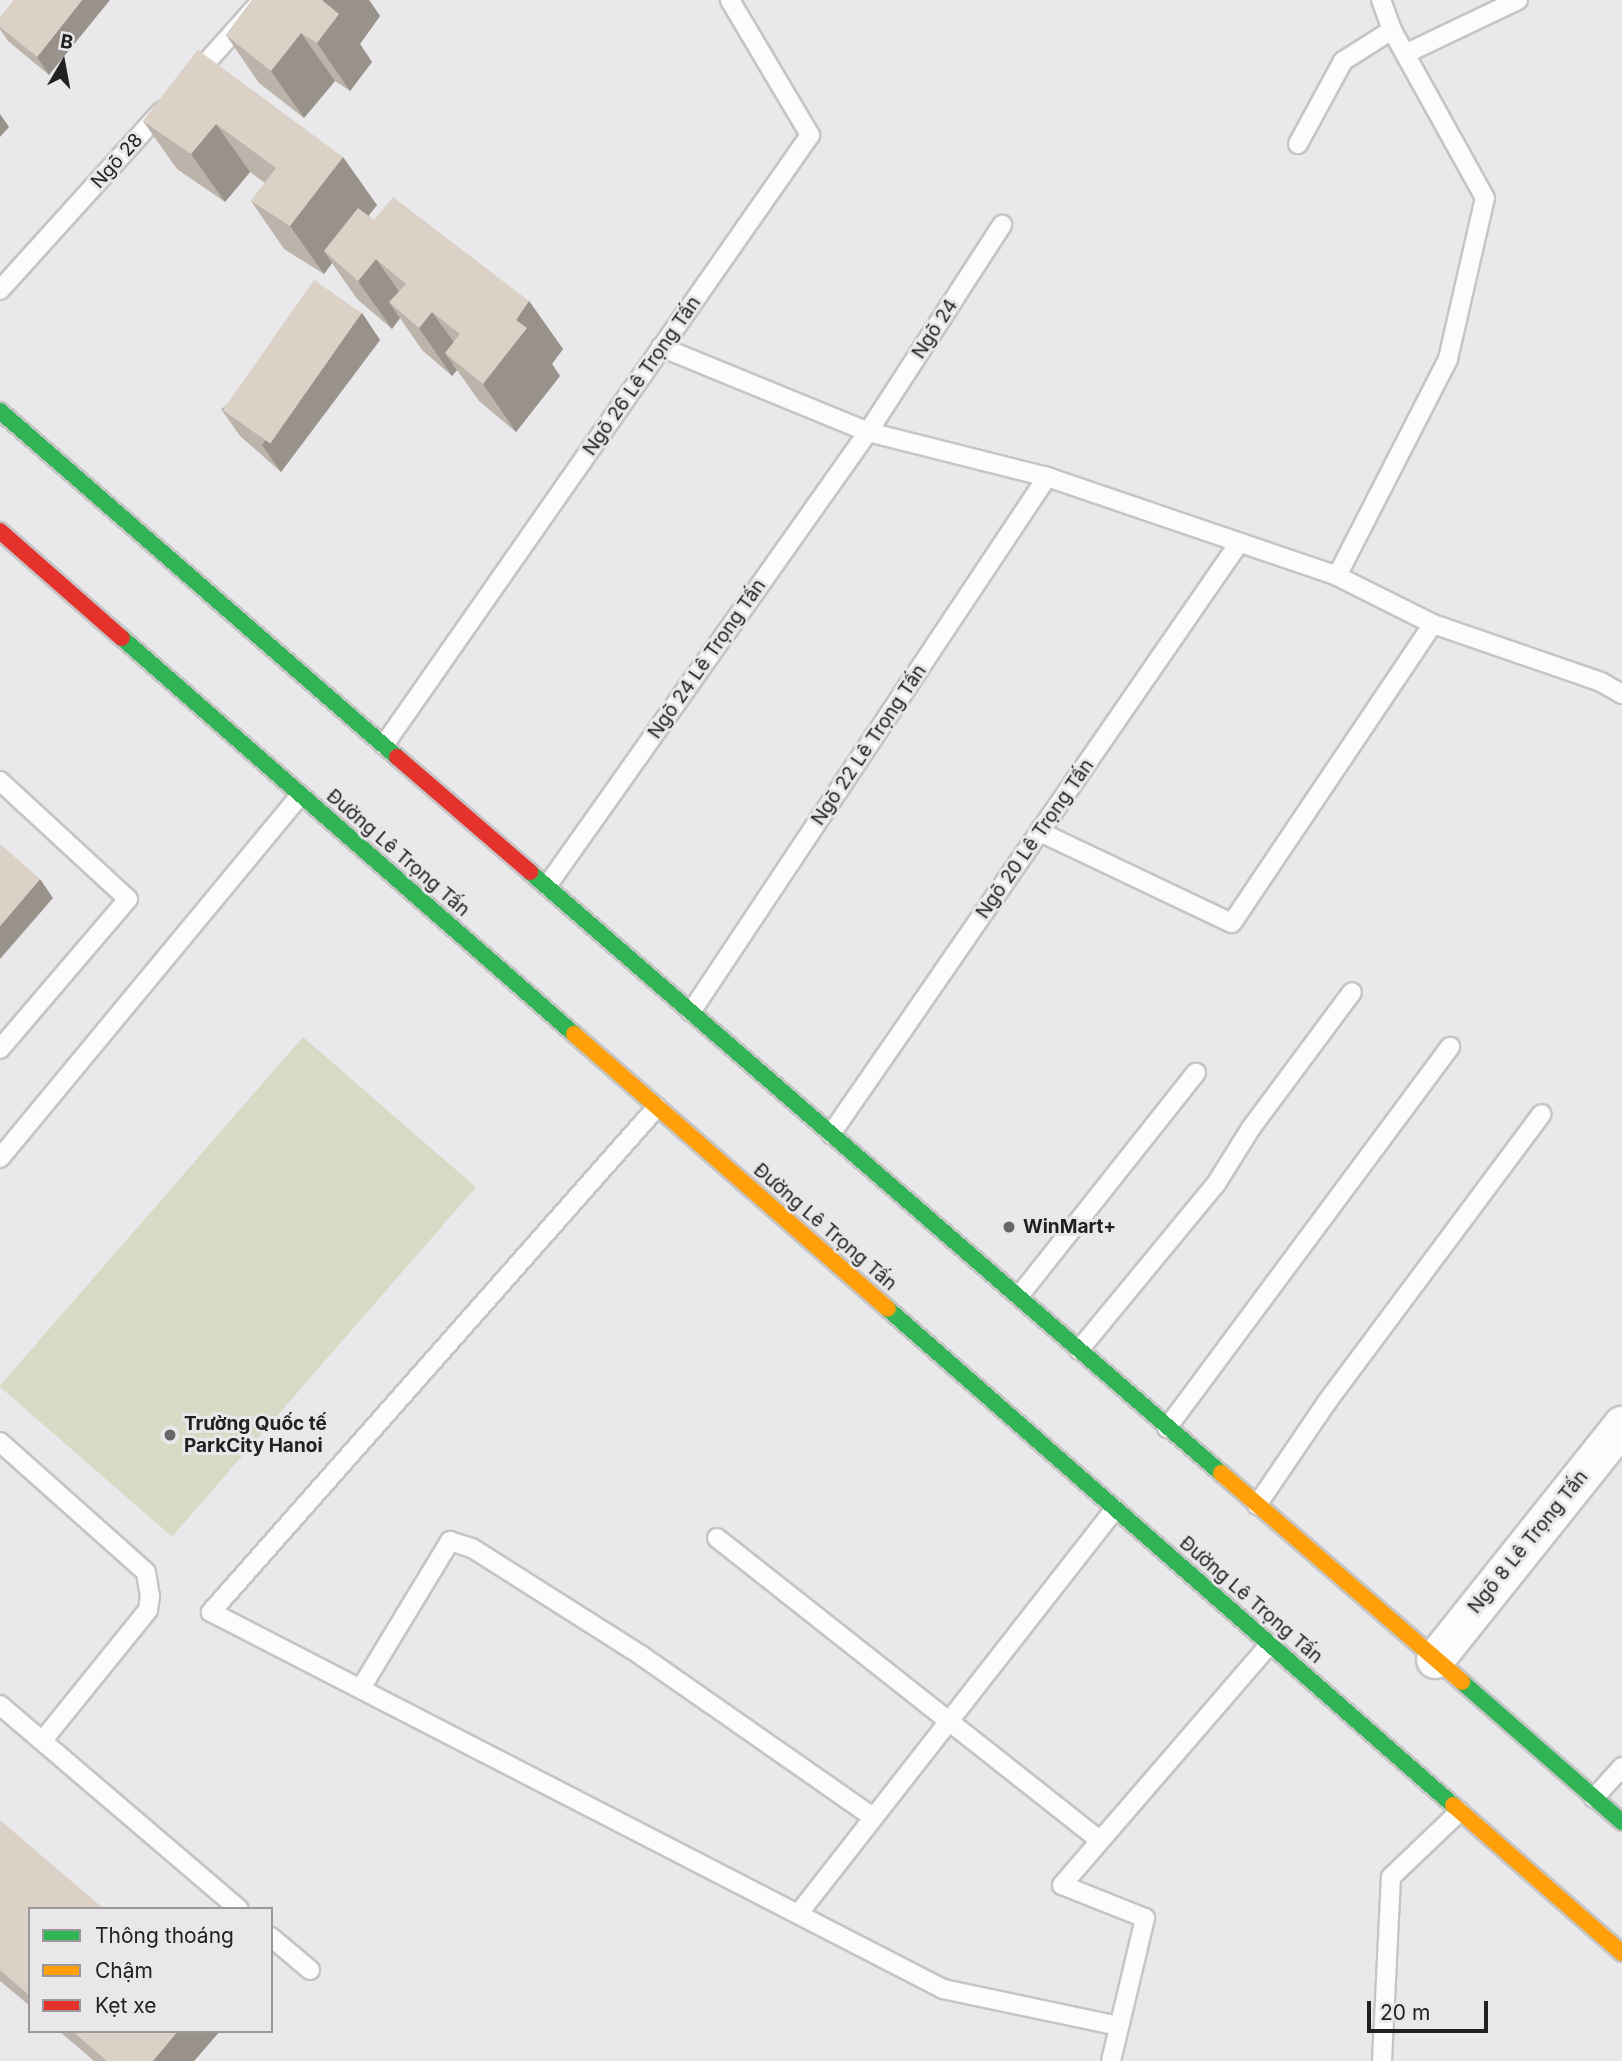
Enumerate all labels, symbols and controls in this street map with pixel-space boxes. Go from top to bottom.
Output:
north arrow [28,28,98,98]
text: B [59,29,75,54]
street label: Ngõ 28 [86,129,148,193]
street label: Ngõ 26 Lê Trọng Tấn [578,292,706,460]
street label: Ngõ 24 [907,295,963,363]
street label: Ngõ 24 Lê Trọng Tấn [643,575,771,743]
street label: Ngõ 22 Lê Trọng Tấn [807,660,931,830]
street label: Ngõ 20 Lê Trọng Tấn [971,755,1099,923]
street label: Đường Lê Trọng Tấn [322,785,474,921]
street label: Đường Lê Trọng Tấn [749,1159,901,1295]
place label: WinMart+ [1023,1216,1116,1238]
marker: WinMart+ [1001,1219,1017,1235]
place label: Trường Quốc tế ParkCity Hanoi [184,1413,327,1457]
marker: Trường Quốc tế ParkCity Hanoi [162,1427,178,1443]
street label: Ngõ 8 Lê Trọng Tấn [1463,1466,1593,1618]
street label: Đường Lê Trọng Tấn [1175,1532,1327,1668]
legend [28,1907,273,2033]
text: Thông thoáng [95,1923,234,1948]
text: Chậm [95,1958,153,1983]
scale bar [1370,1988,1491,2032]
text: Kẹt xe [95,1993,157,2018]
text: 20 m [1380,2000,1430,2025]

